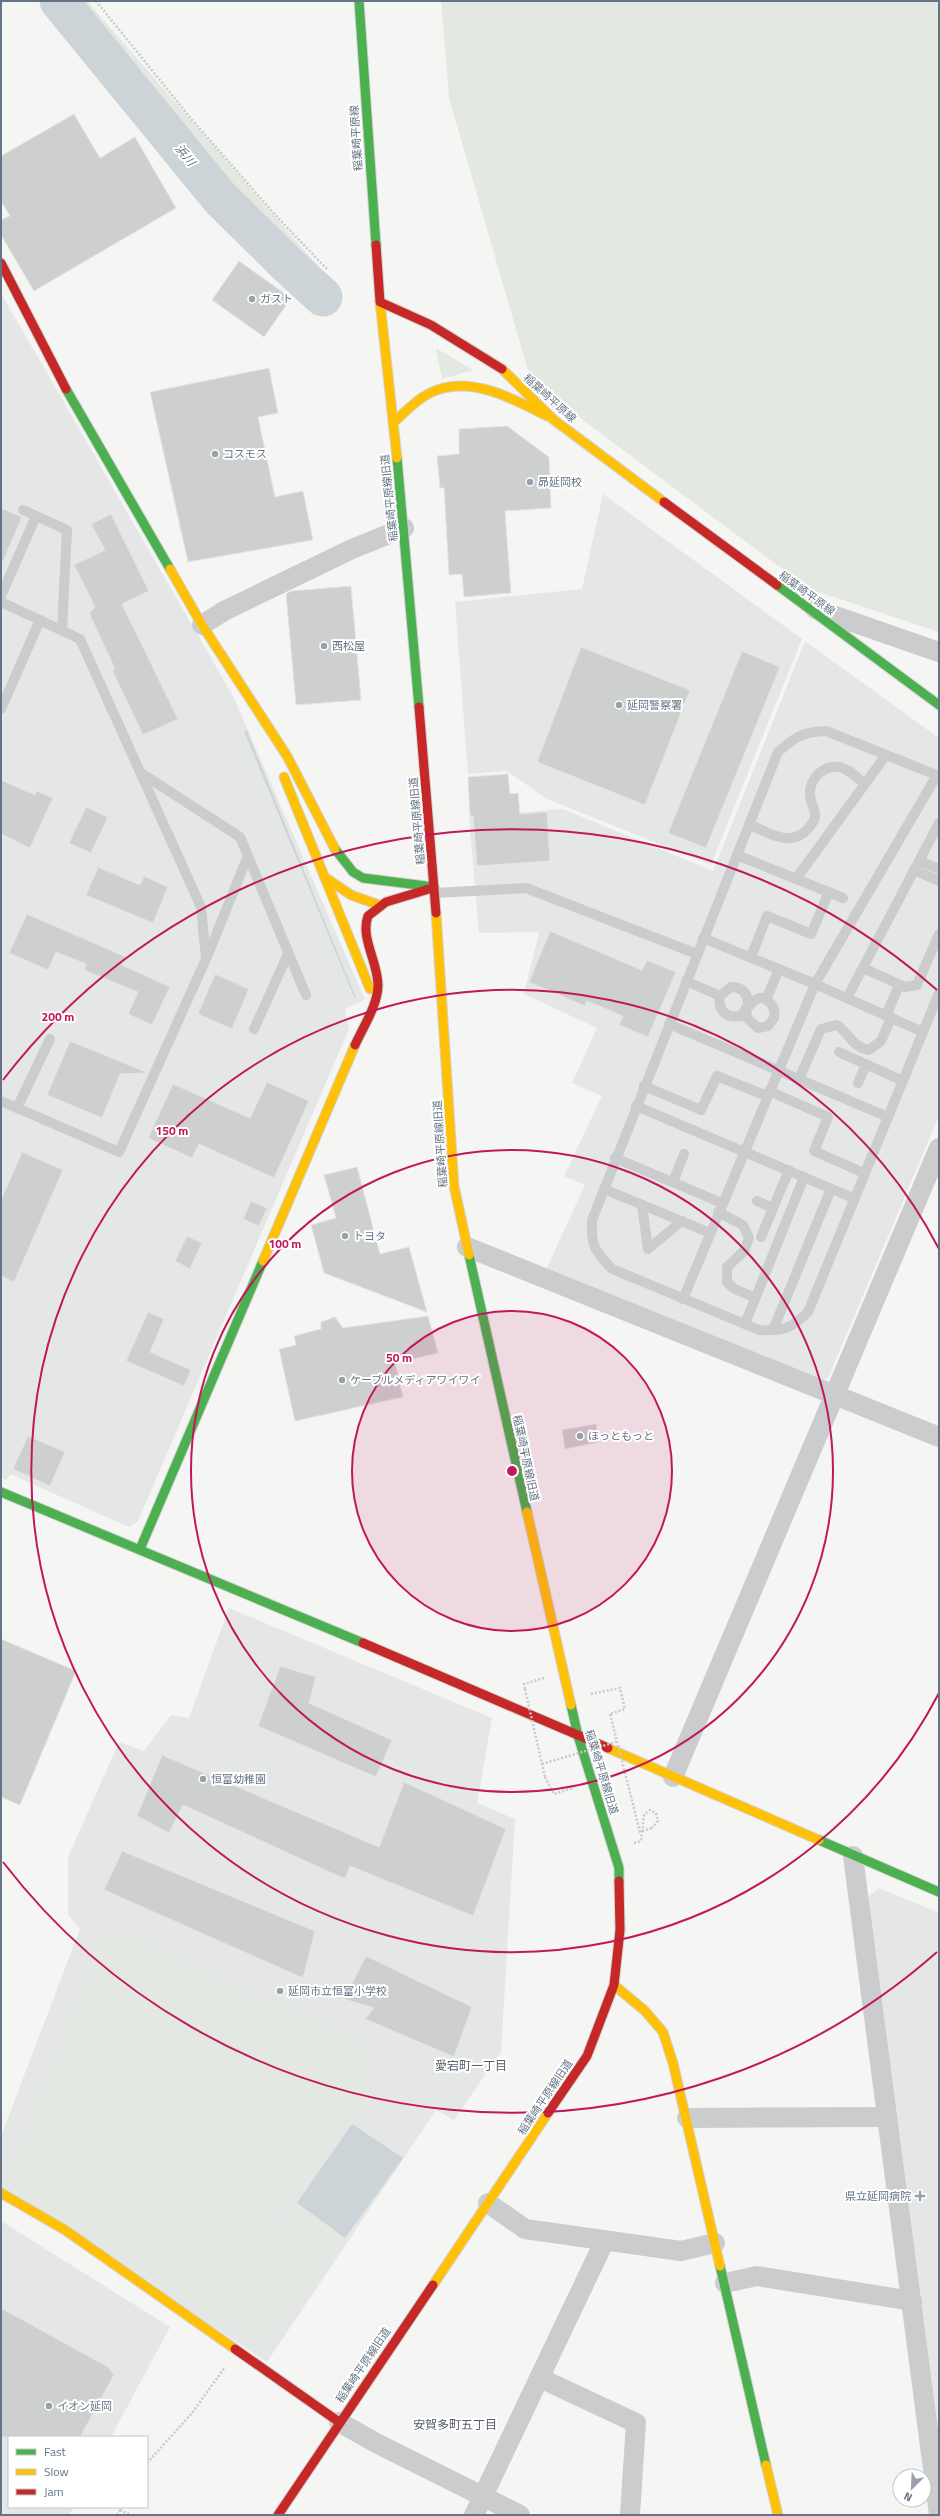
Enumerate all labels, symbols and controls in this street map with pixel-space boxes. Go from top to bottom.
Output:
street label: 稲葉崎平原線 [346,105,366,171]
water label: 浜川 [170,139,202,172]
place label: ガスト [260,291,293,307]
marker: ガスト [247,294,257,304]
street label: 稲葉崎平原線 [520,370,580,426]
place label: コスモス [223,446,267,462]
marker: コスモス [210,449,220,459]
street label: 稲葉崎平原線旧道 [376,453,402,543]
place label: 昴延岡校 [538,474,582,490]
marker: 昴延岡校 [525,477,535,487]
street label: 稲葉崎平原線 [776,567,838,619]
place label: 西松屋 [332,638,365,654]
marker: 西松屋 [319,641,329,651]
place label: 延岡警察署 [627,697,682,713]
marker: 延岡警察署 [614,700,624,710]
street label: 稲葉崎平原線旧道 [405,776,429,866]
text: 200 m [42,1007,74,1026]
street label: 稲葉崎平原線旧道 [429,1100,451,1188]
text: 150 m [156,1121,188,1140]
place label: トヨタ [353,1228,386,1244]
marker: トヨタ [340,1231,350,1241]
text: 100 m [269,1234,301,1253]
text: 50 m [386,1348,412,1367]
place label: ケーブルメディアワイワイ [350,1372,481,1388]
marker: ケーブルメディアワイワイ [337,1375,347,1385]
street label: 稲葉崎平原線旧道 [509,1413,543,1503]
place label: ほっともっと [588,1428,654,1444]
marker: ほっともっと [575,1431,585,1441]
centre of rings [505,1464,519,1478]
street label: 稲葉崎平原線旧道 [581,1728,623,1816]
place label: 恒富幼稚園 [211,1771,266,1787]
marker: 恒富幼稚園 [198,1774,208,1784]
place label: 延岡市立恒富小学校 [288,1983,387,1999]
marker: 延岡市立恒富小学校 [275,1986,285,1996]
district label: 愛宕町一丁目 [435,2056,507,2075]
street label: 稲葉崎平原線旧道 [514,2056,576,2138]
place label: 県立延岡病院 [845,2188,911,2204]
marker: 県立延岡病院 [914,2190,926,2202]
street label: 稲葉崎平原線旧道 [332,2324,394,2406]
place label: イオン延岡 [57,2398,112,2414]
marker: イオン延岡 [44,2401,54,2411]
district label: 安賀多町五丁目 [413,2415,497,2434]
legend [8,2436,148,2508]
text: Fast [44,2442,67,2461]
text: Slow [44,2462,69,2481]
north arrow [892,2468,932,2508]
text: Jam [44,2482,64,2501]
text: N [901,2488,915,2506]

